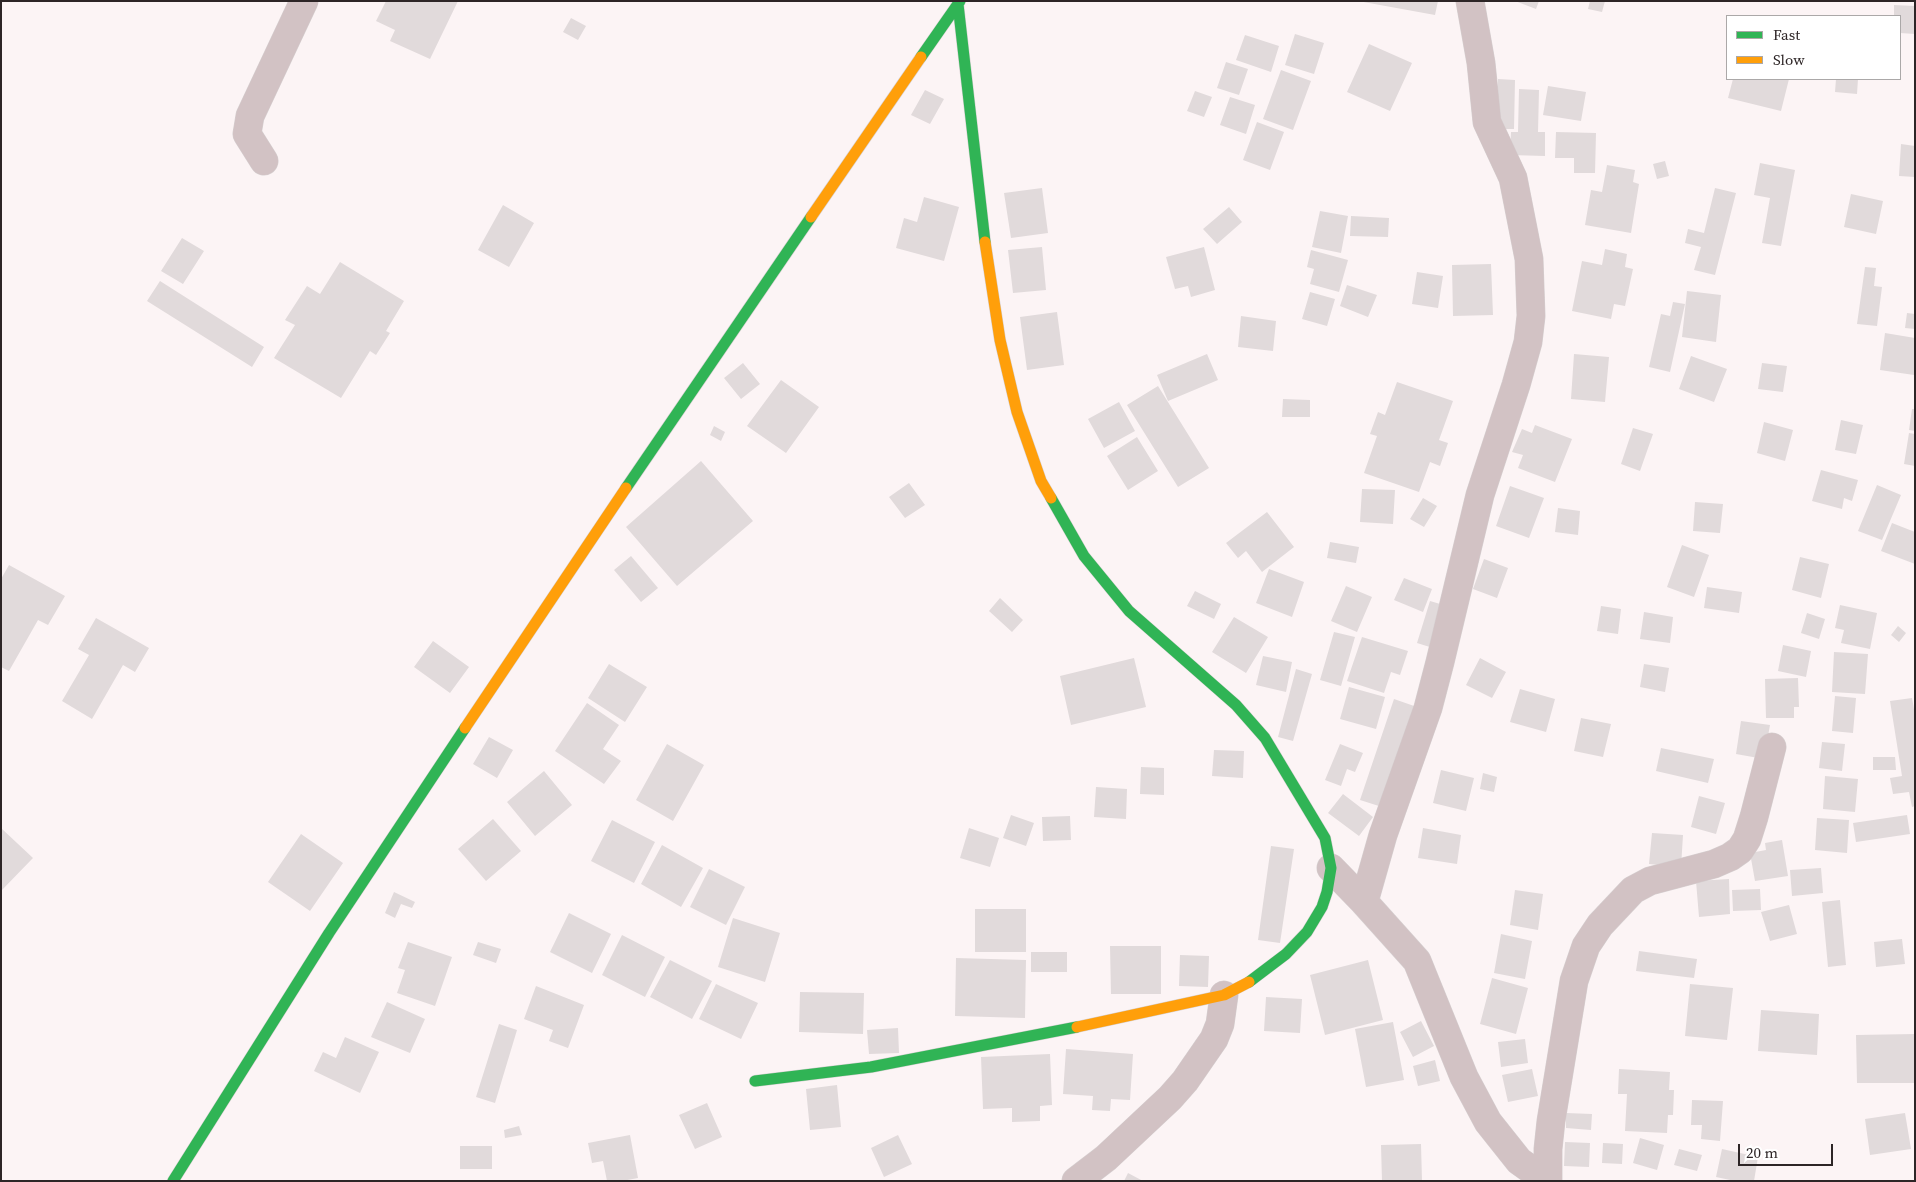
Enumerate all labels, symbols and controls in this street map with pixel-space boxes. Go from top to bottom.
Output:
legend [1726,15,1901,80]
text: Fast [1773,24,1800,45]
text: Slow [1773,49,1805,70]
scale bar [1741,1134,1836,1166]
text: 20 m [1746,1142,1778,1163]

